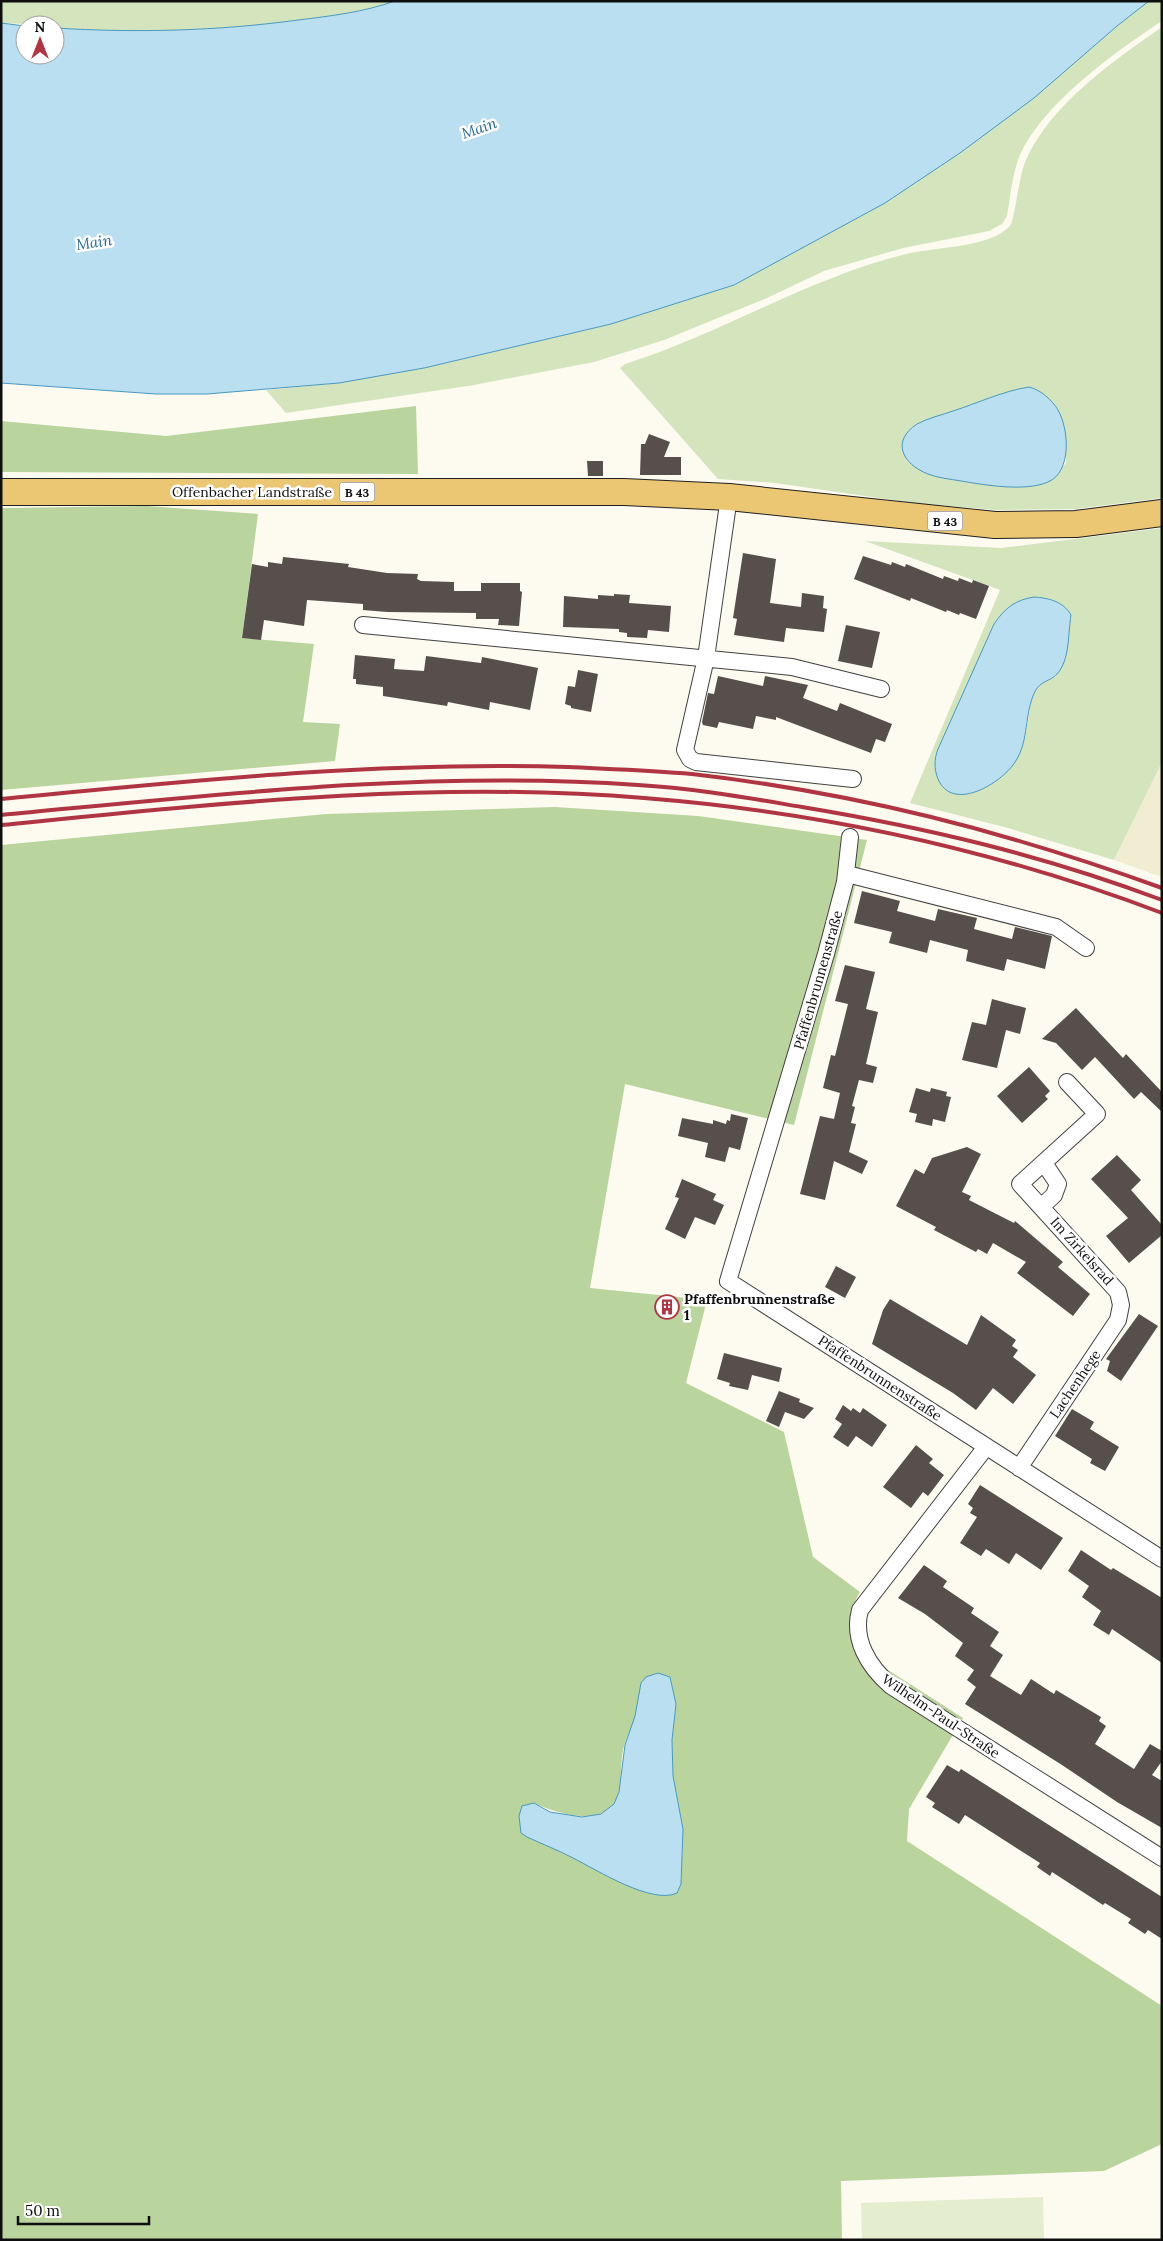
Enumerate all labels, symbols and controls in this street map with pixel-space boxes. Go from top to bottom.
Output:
north arrow [15,15,65,65]
text: N [35,18,46,36]
water label: Main [459,113,500,143]
water label: Main [75,230,114,254]
road number: B 43 [340,482,374,502]
street label: Offenbacher Landstraße [172,483,332,501]
road number: B 43 [928,512,962,530]
street label: Pfaffenbrunnenstraße [790,908,847,1052]
street label: Im Zirkelsrad [1047,1213,1117,1289]
place label: Pfaffenbrunnenstraße 1 [684,1290,836,1324]
building icon: Pfaffenbrunnenstraße 1 [654,1294,680,1320]
street label: Pfaffenbrunnenstraße [815,1331,946,1425]
street label: Lachenhege [1046,1346,1105,1422]
street label: Wilhelm-Paul-Straße [879,1670,1004,1762]
scale bar [18,2194,149,2226]
text: 50 m [25,2201,60,2220]

